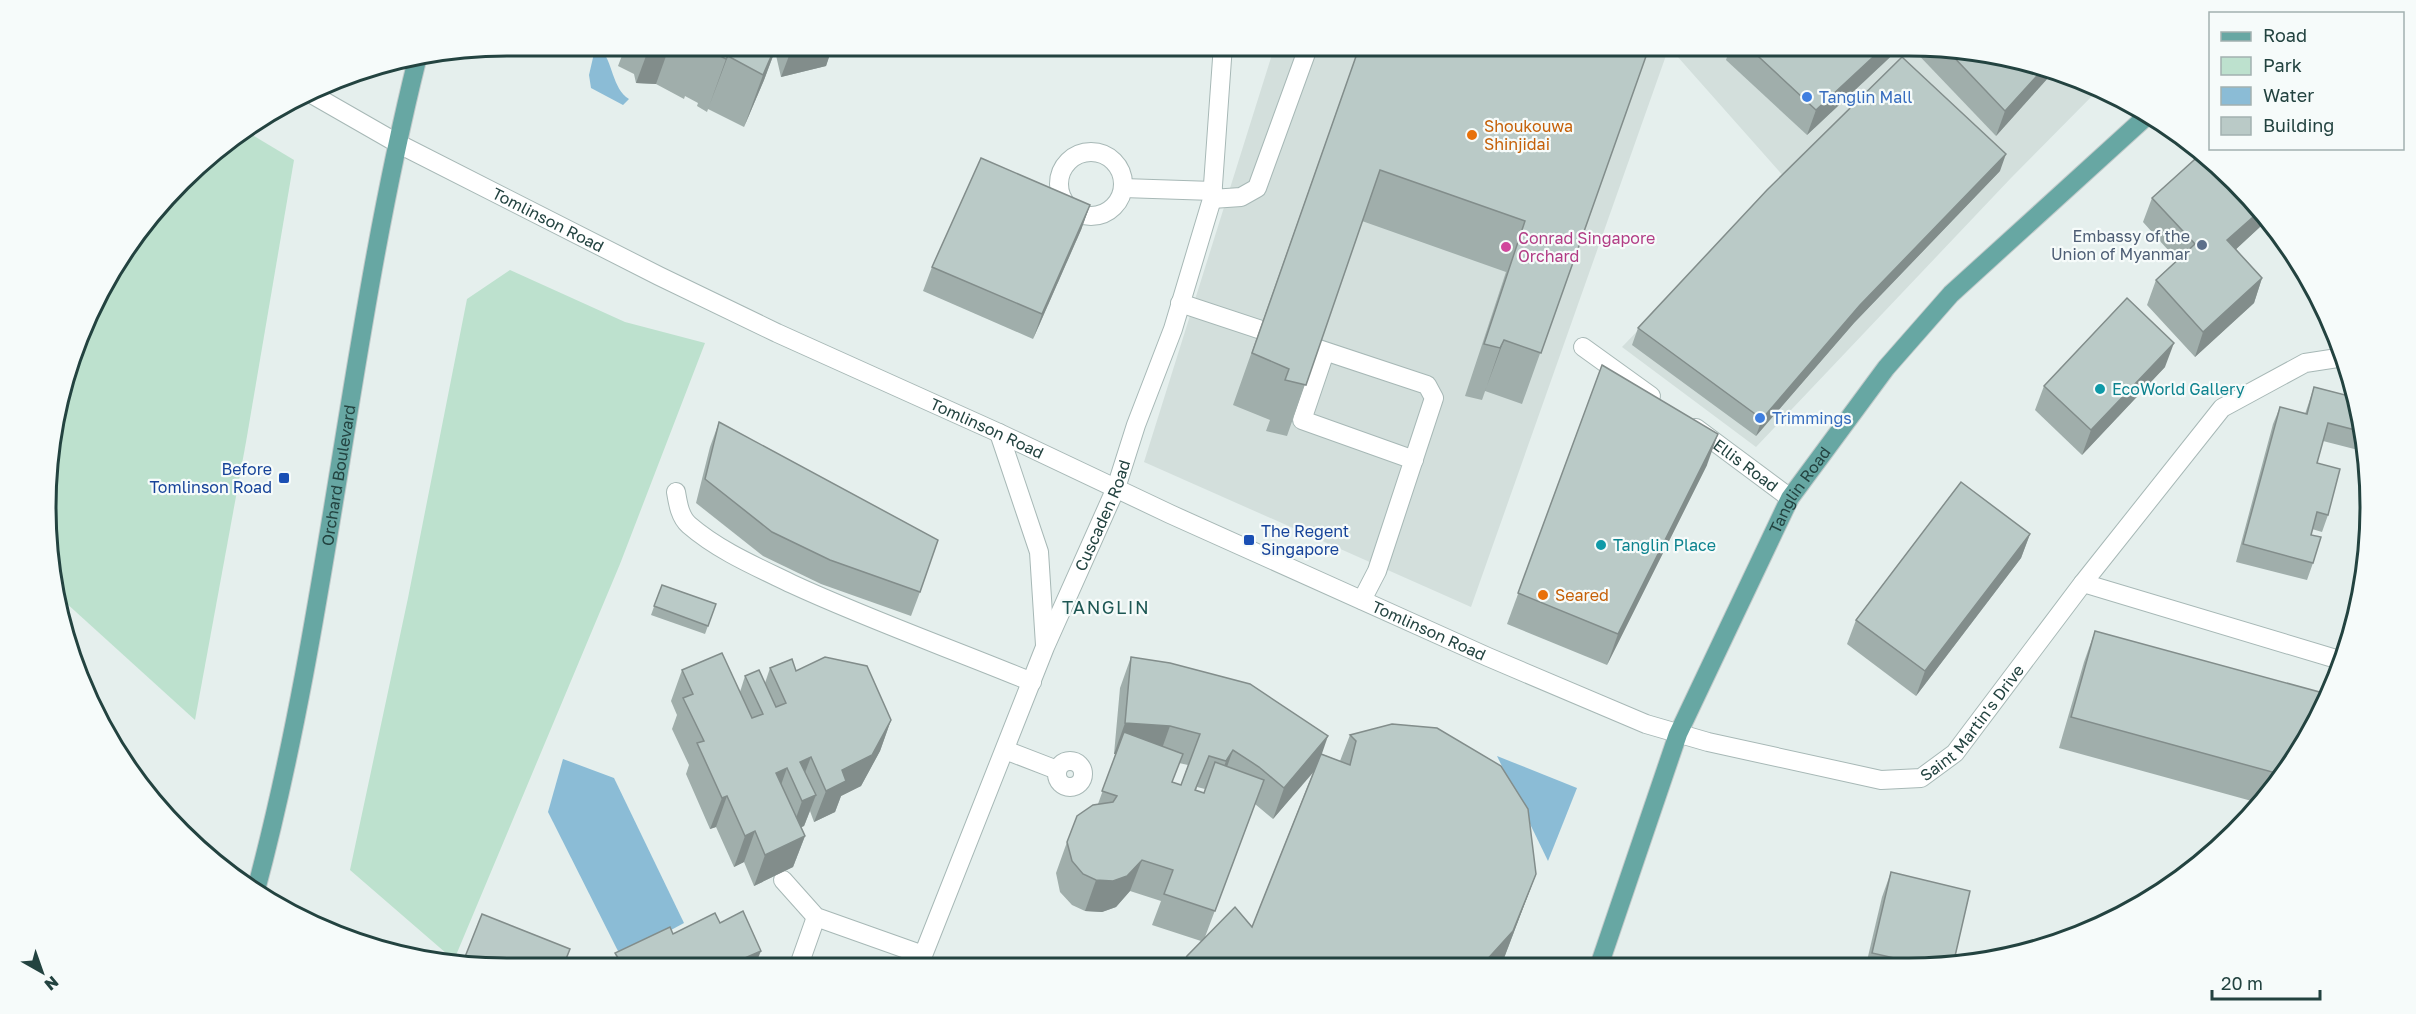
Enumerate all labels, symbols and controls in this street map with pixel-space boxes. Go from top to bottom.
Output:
legend [2209,12,2404,150]
text: Road [2263,24,2307,46]
text: Park [2263,54,2302,76]
text: Water [2263,84,2314,106]
place label: Tanglin Mall [1819,87,1913,107]
marker: Tanglin Mall [1800,90,1814,104]
text: Building [2263,114,2334,136]
place label: Shoukouwa Shinjidai [1484,116,1573,154]
marker: Shoukouwa Shinjidai [1465,128,1479,142]
street label: Tomlinson Road [489,183,607,256]
place label: Embassy of the Union of Myanmar [2051,226,2190,264]
place label: Conrad Singapore Orchard [1518,228,1655,266]
marker: Embassy of the Union of Myanmar [2195,238,2209,252]
marker: Conrad Singapore Orchard [1499,240,1513,254]
place label: EcoWorld Gallery [2112,379,2245,399]
marker: EcoWorld Gallery [2093,382,2107,396]
street label: Tomlinson Road [927,393,1047,463]
street label: Orchard Boulevard [317,403,360,547]
place label: Trimmings [1772,408,1852,428]
marker: Trimmings [1753,411,1767,425]
street label: Ellis Road [1709,434,1782,496]
street label: Tanglin Road [1765,443,1835,537]
street label: Cuscaden Road [1070,457,1134,574]
place label: Before Tomlinson Road [149,459,272,497]
marker: Before Tomlinson Road [277,471,291,485]
place label: The Regent Singapore [1261,521,1349,559]
marker: The Regent Singapore [1242,533,1256,547]
place label: Tanglin Place [1613,535,1716,555]
marker: Tanglin Place [1594,538,1608,552]
place label: Seared [1555,585,1609,605]
marker: Seared [1536,588,1550,602]
district label: TANGLIN [1062,596,1150,618]
street label: Tomlinson Road [1369,596,1489,665]
street label: Saint Martin's Drive [1916,661,2028,785]
north arrow [12,942,72,1002]
scale bar [2212,963,2320,1001]
text: N [41,972,63,995]
text: 20 m [2221,972,2263,994]

